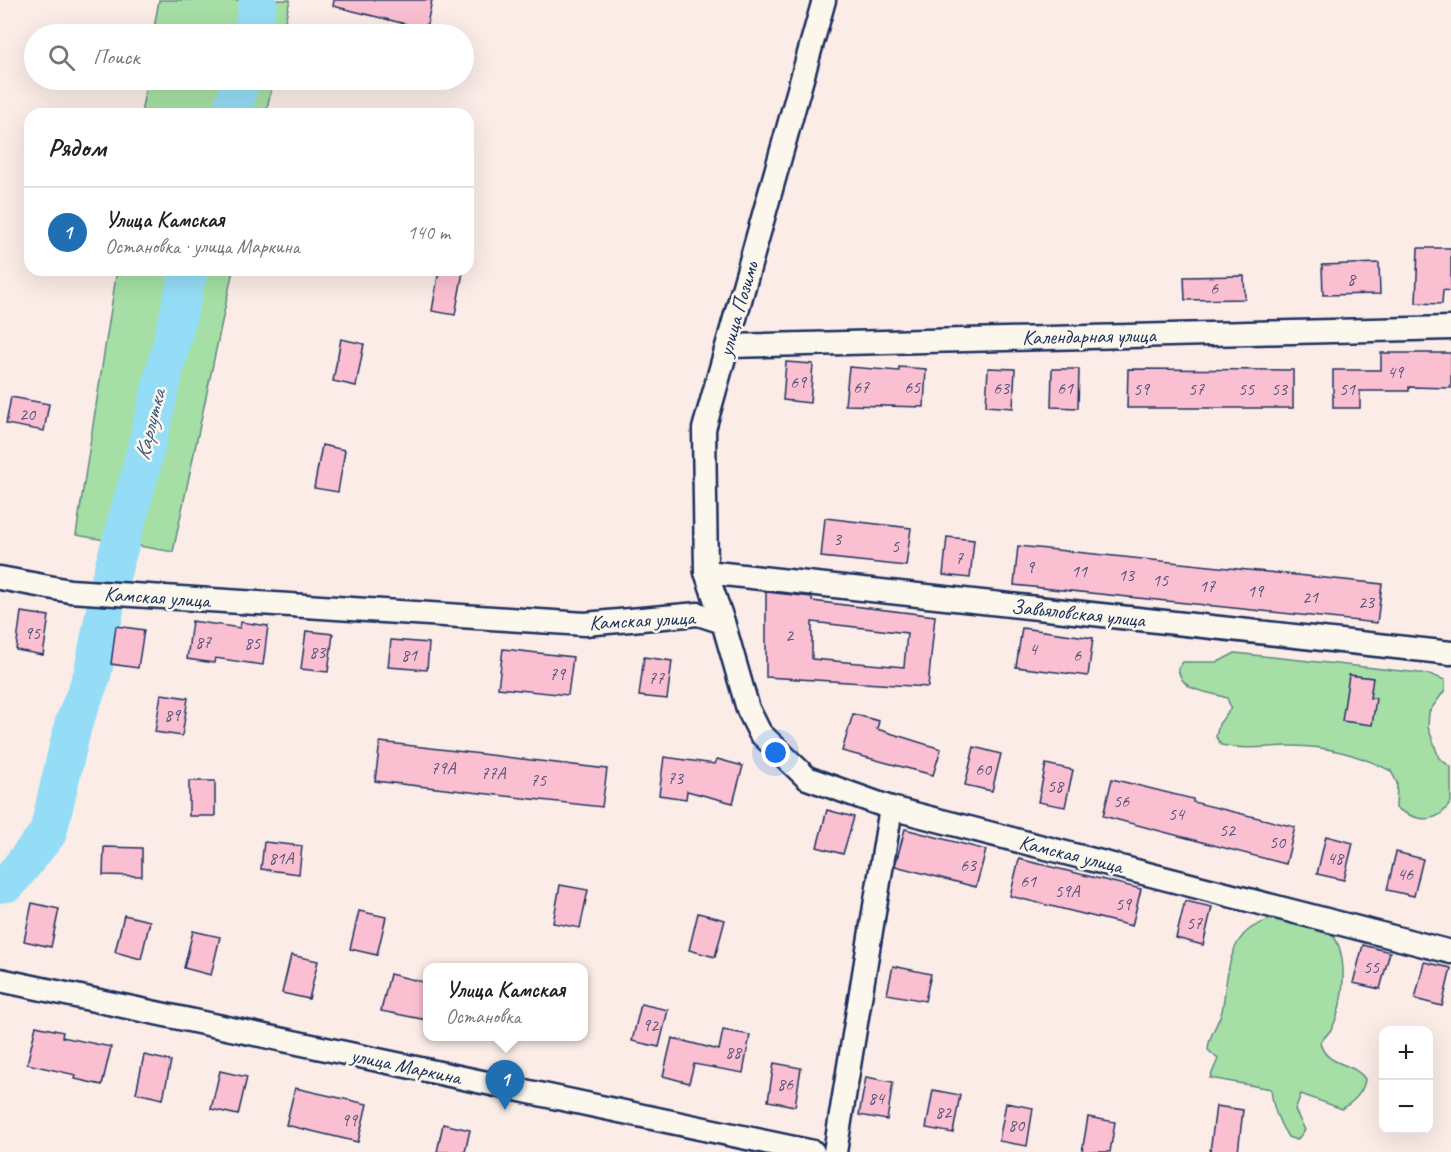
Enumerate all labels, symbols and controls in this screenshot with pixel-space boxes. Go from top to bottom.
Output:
search box [24,24,474,90]
icon: search [45,41,78,74]
text: Поиск [93,43,139,71]
text: Рядом [48,131,106,164]
text: Улица Камская [105,206,224,234]
text: 1 [63,220,72,245]
text: 140 m [407,220,450,245]
text: Остановка · улица Маркина [105,234,300,259]
street label: улица Позимь [712,257,764,361]
house number: 8 [1347,268,1357,290]
house number: 6 [1210,277,1219,299]
street label: Календарная улица [1022,322,1158,350]
house number: 49 [1387,361,1405,383]
house number: 69 [790,371,808,393]
house number: 67 [853,376,870,398]
house number: 65 [904,376,921,398]
house number: 63 [993,377,1011,399]
house number: 61 [1057,377,1074,399]
house number: 59 [1133,378,1151,400]
house number: 57 [1188,378,1205,400]
house number: 55 [1238,378,1255,400]
house number: 53 [1271,378,1289,400]
house number: 51 [1339,378,1356,400]
water label: Карлутка [128,384,173,463]
house number: 20 [19,403,37,425]
house number: 3 [833,528,843,550]
house number: 5 [891,535,900,557]
house number: 7 [955,547,964,569]
house number: 9 [1026,556,1036,578]
house number: 11 [1071,560,1088,582]
house number: 13 [1118,564,1136,586]
house number: 15 [1152,569,1169,591]
house number: 17 [1199,575,1216,597]
street label: Камская улица [103,580,213,614]
house number: 19 [1247,580,1265,602]
house number: 21 [1302,586,1319,608]
house number: 23 [1358,591,1376,613]
street label: Завьяловская улица [1010,593,1148,633]
street label: Камская улица [588,604,698,636]
house number: 95 [24,622,41,644]
house number: 2 [785,624,795,646]
house number: 87 [195,631,212,653]
house number: 85 [244,632,261,654]
house number: 4 [1029,638,1039,660]
house number: 83 [309,641,327,663]
house number: 81 [401,644,418,666]
house number: 6 [1073,644,1082,666]
house number: 79 [549,663,567,685]
house number: 77 [648,667,665,689]
house number: 89 [164,704,182,726]
your location [761,738,790,767]
house number: 79А [430,757,457,779]
house number: 60 [975,758,993,780]
house number: 77А [480,762,507,784]
house number: 73 [667,767,685,789]
house number: 75 [530,769,547,791]
house number: 58 [1047,775,1065,797]
house number: 56 [1113,790,1130,812]
house number: 54 [1168,803,1186,825]
house number: 52 [1219,819,1237,841]
street label: Камская улица [1017,829,1128,880]
house number: 50 [1269,831,1287,853]
house number: 81А [268,847,295,869]
house number: 48 [1327,847,1345,869]
house number: 63 [960,854,978,876]
house number: 46 [1397,863,1414,885]
house number: 61 [1020,870,1037,892]
house number: 59А [1054,880,1081,902]
house number: 59 [1115,893,1133,915]
house number: 57 [1186,912,1203,934]
house number: 55 [1363,956,1380,978]
popup [423,963,588,1041]
text: Улица Камская [446,976,565,1004]
text: Остановка [446,1004,521,1029]
house number: 92 [642,1014,660,1036]
map controls [1379,1026,1433,1134]
button: + [1379,1026,1433,1080]
street label: улица Маркина [347,1041,466,1091]
house number: 88 [725,1041,743,1063]
pin: 1 [486,1060,524,1110]
house number: 86 [777,1073,794,1095]
button: − [1379,1080,1433,1134]
house number: 84 [868,1087,886,1109]
house number: 82 [935,1101,953,1123]
house number: 99 [341,1109,359,1131]
house number: 80 [1008,1114,1026,1136]

